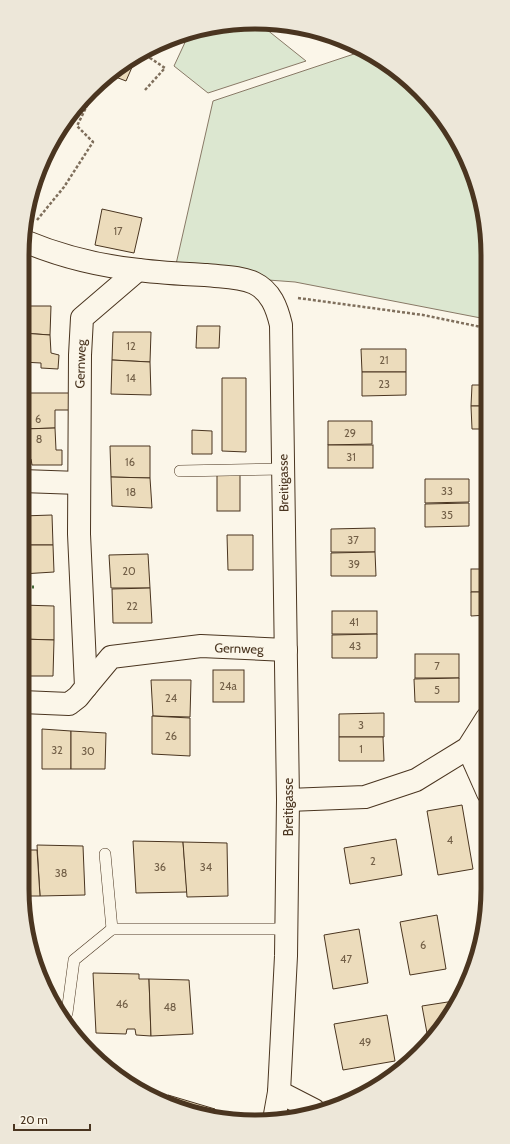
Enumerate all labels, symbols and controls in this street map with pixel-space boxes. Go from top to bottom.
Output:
house number: 17 [113,224,123,238]
street label: Gernweg [71,339,89,389]
house number: 12 [126,339,136,353]
house number: 21 [379,353,389,367]
house number: 14 [126,371,137,385]
house number: 23 [378,377,390,391]
house number: 6 [35,412,41,426]
house number: 29 [344,426,356,440]
house number: 8 [36,432,42,446]
house number: 31 [346,450,356,464]
street label: Breitigasse [274,453,292,512]
house number: 16 [125,455,135,469]
house number: 33 [441,484,453,498]
house number: 18 [126,485,136,499]
house number: 35 [441,508,453,522]
house number: 37 [347,533,359,547]
house number: 39 [348,557,360,571]
house number: 20 [122,564,136,578]
house number: 22 [126,599,138,613]
house number: 41 [349,615,359,629]
street label: Gernweg [214,639,264,657]
house number: 43 [349,639,361,653]
house number: 7 [434,659,440,673]
house number: 24a [219,679,237,693]
house number: 5 [434,683,440,697]
house number: 24 [165,691,178,705]
house number: 3 [358,718,364,732]
house number: 26 [165,729,177,743]
house number: 1 [359,742,363,756]
house number: 32 [51,743,63,757]
house number: 30 [81,744,95,758]
street label: Breitigasse [280,778,296,836]
house number: 4 [447,833,454,847]
house number: 2 [370,854,376,868]
house number: 36 [154,860,166,874]
house number: 34 [200,860,213,874]
house number: 38 [55,866,67,880]
house number: 6 [420,938,426,952]
house number: 47 [340,952,352,966]
house number: 46 [116,997,128,1011]
house number: 48 [163,1000,177,1014]
house number: 49 [359,1035,371,1049]
scale bar [14,1106,90,1132]
text: 20 m [20,1112,48,1127]

